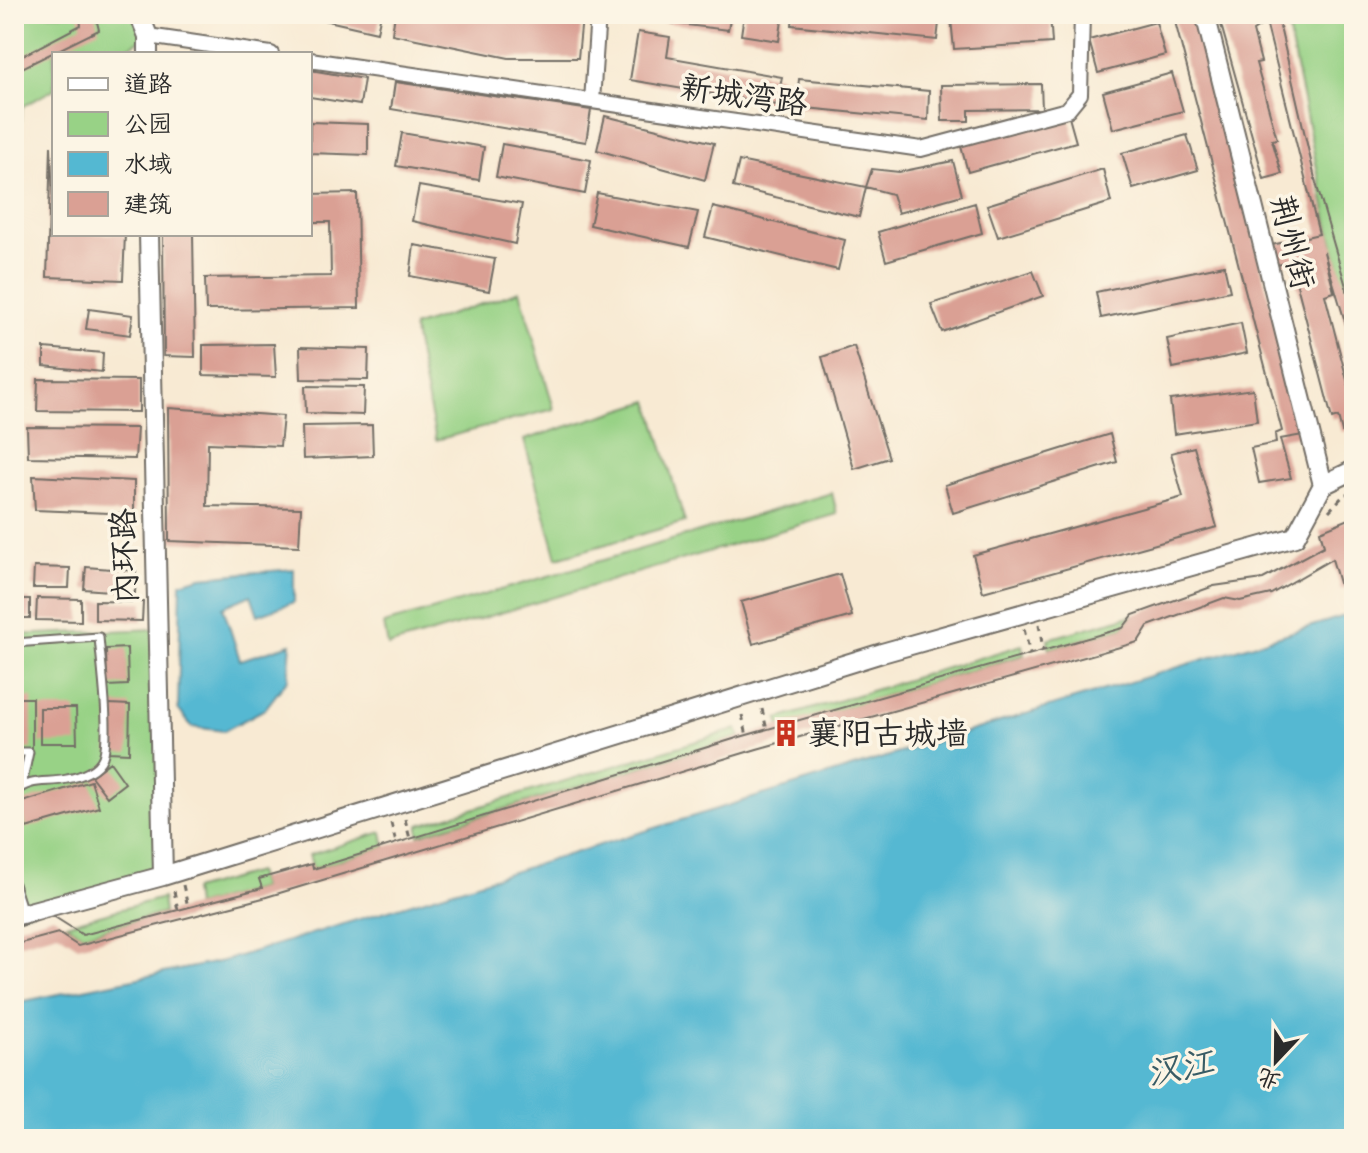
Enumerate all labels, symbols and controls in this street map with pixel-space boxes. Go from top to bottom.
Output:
legend [52,52,312,236]
street label: 新城湾路 [677,67,810,127]
text: 道路 [124,70,172,101]
text: 公园 [124,110,172,141]
text: 水域 [124,150,172,181]
text: 建筑 [124,190,172,221]
street label: 荆州街 [1259,191,1323,294]
street label: 内环路 [103,507,149,605]
place label: 襄阳古城墙 [808,714,968,756]
building icon: 襄阳古城墙 [771,718,801,748]
north arrow [1236,1021,1316,1101]
water label: 汉江 [1143,1040,1220,1099]
text: 北 [1254,1061,1285,1095]

